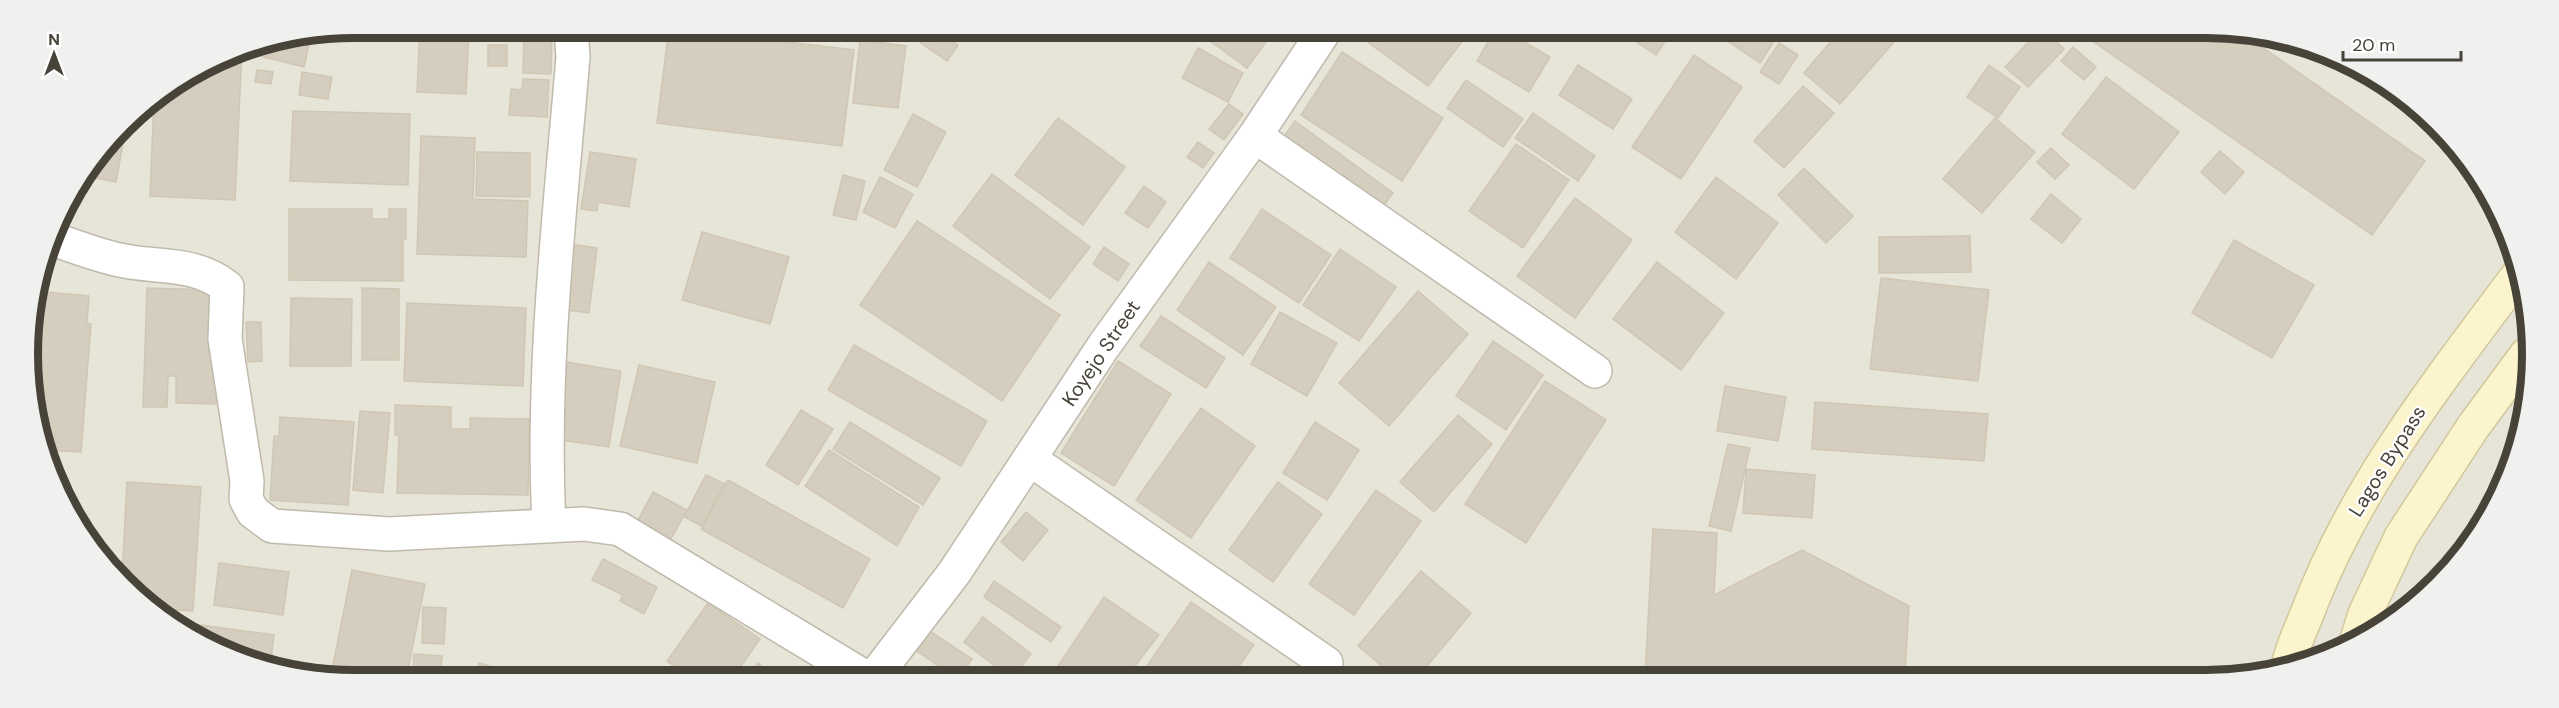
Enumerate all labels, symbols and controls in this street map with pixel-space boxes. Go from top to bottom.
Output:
north arrow [24,24,84,84]
scale bar [2343,24,2462,62]
text: N [48,29,60,50]
text: 20 m [2352,33,2395,57]
street label: Koyejo Street [1056,295,1146,411]
street label: Lagos Bypass [2343,401,2431,521]

